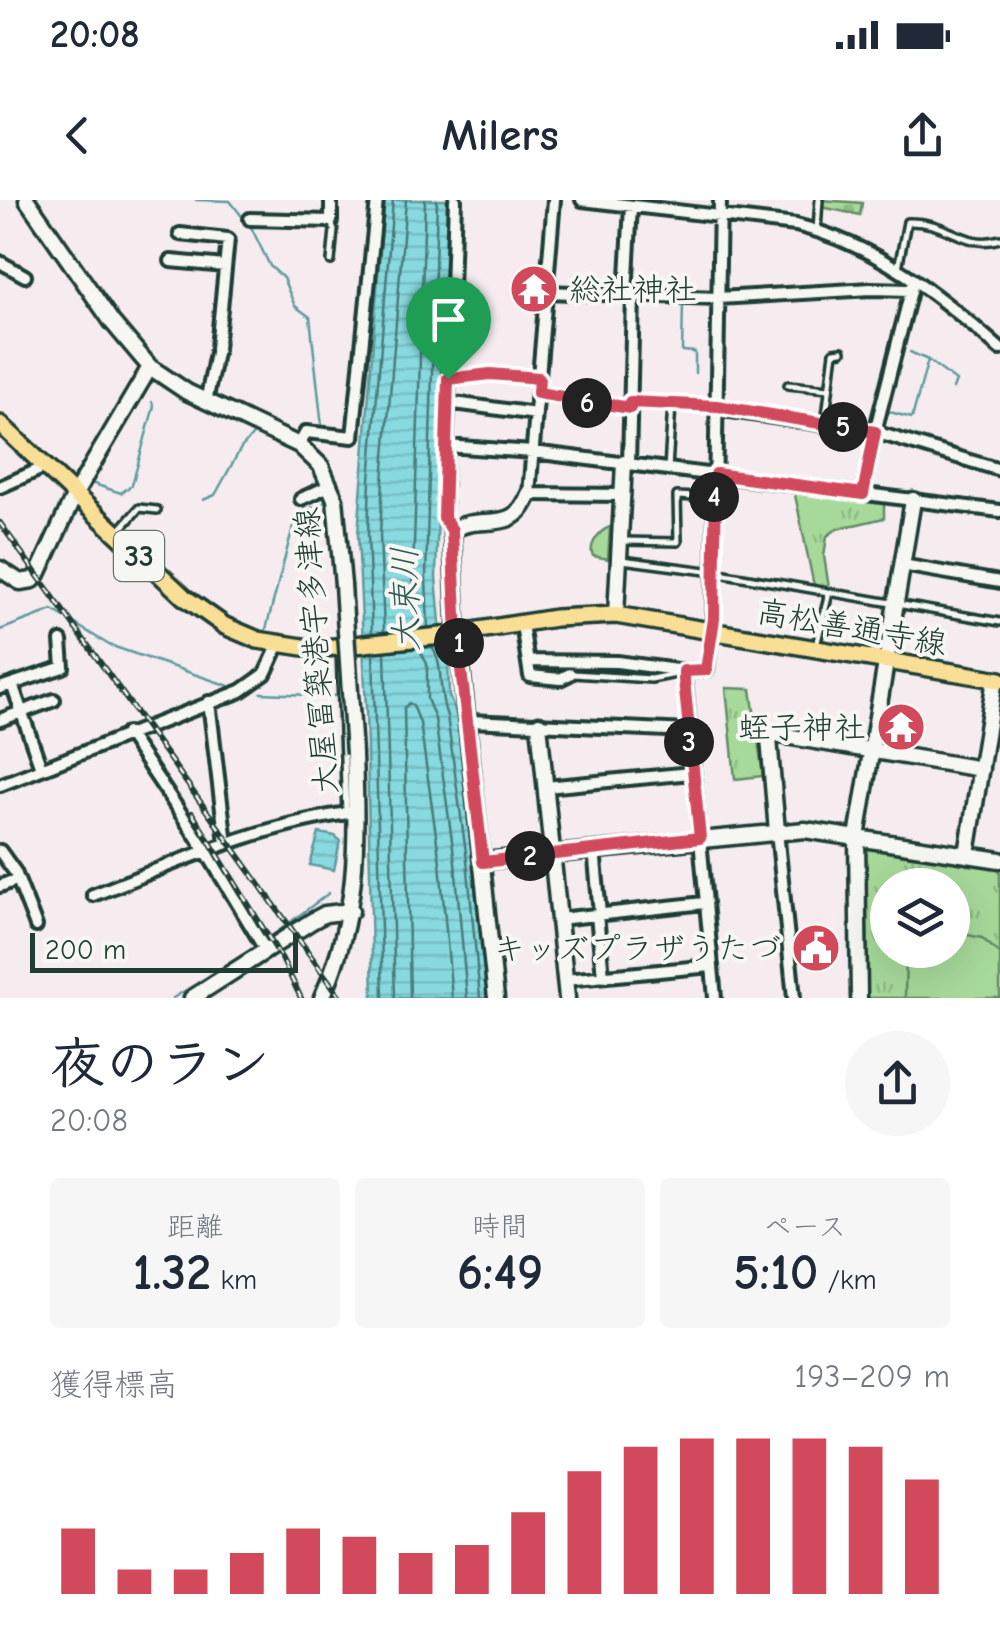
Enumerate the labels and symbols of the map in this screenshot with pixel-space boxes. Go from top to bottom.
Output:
temple icon: 総社神社 [508,263,560,315]
place label: 総社神社 [569,271,697,308]
pin [406,277,491,380]
pin: 6 [562,378,612,428]
pin: 5 [818,402,868,452]
pin: 4 [689,472,739,522]
street label: 大屋冨築港宇多津線 [288,506,345,796]
road number: 33 [114,531,164,581]
water label: 大束川 [384,546,427,652]
street label: 高松善通寺線 [754,593,950,662]
pin: 1 [434,618,484,668]
temple icon: 蛭子神社 [875,701,927,753]
place label: 蛭子神社 [738,709,866,746]
pin: 3 [664,717,714,767]
pin: 2 [505,831,555,881]
public building icon: キッズプラザうたづ [790,922,842,974]
scale bar [30,928,298,973]
place label: キッズプラザうたづ [493,930,781,967]

